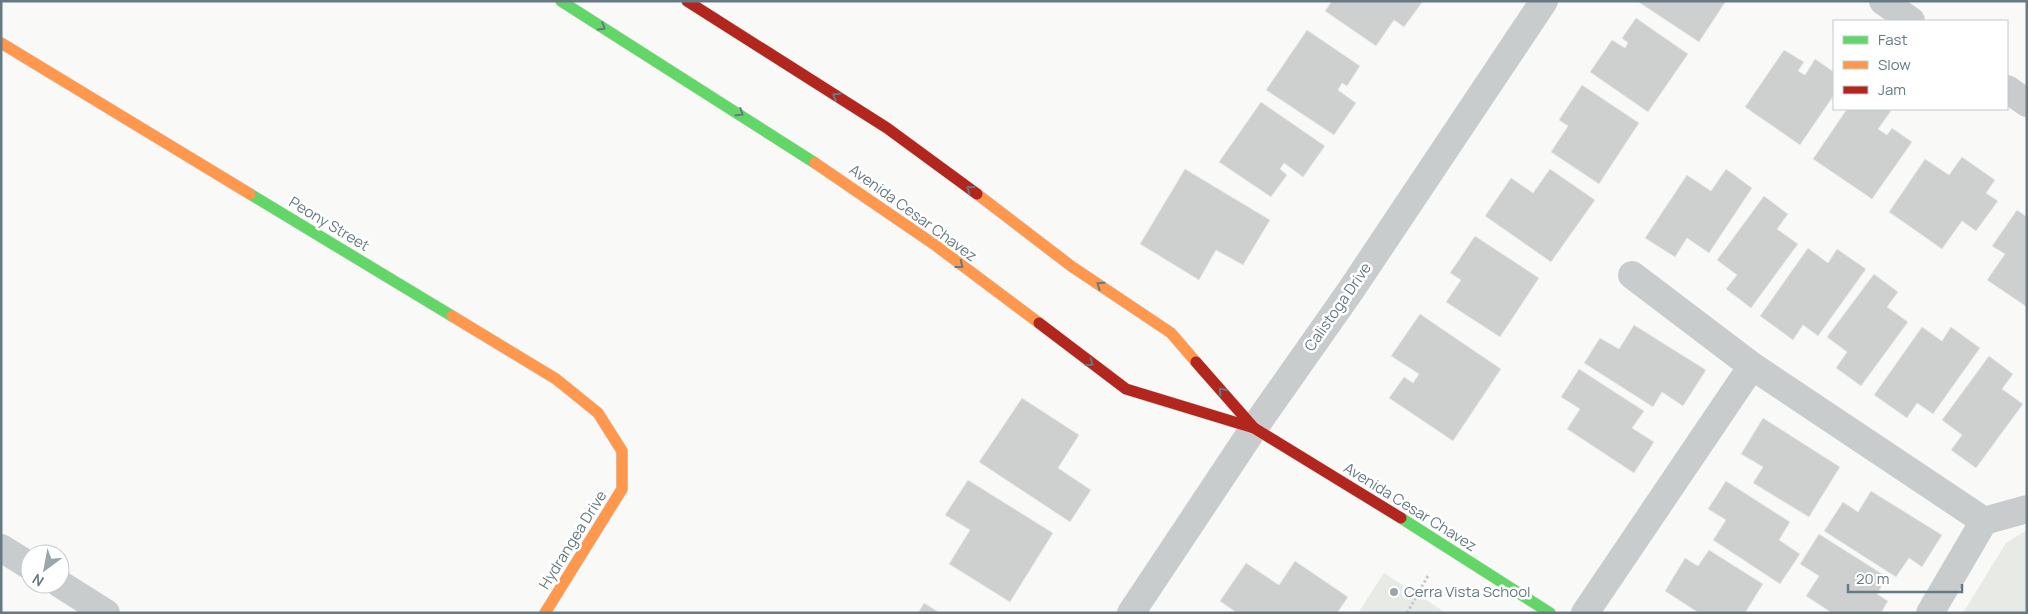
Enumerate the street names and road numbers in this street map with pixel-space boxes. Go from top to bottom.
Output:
street label: Avenida Cesar Chavez [845,159,981,266]
street label: Peony Street [285,191,373,256]
street label: Calistoga Drive [1299,258,1376,355]
street label: Avenida Cesar Chavez [1340,457,1481,556]
street label: Hydrangea Drive [534,486,612,593]

